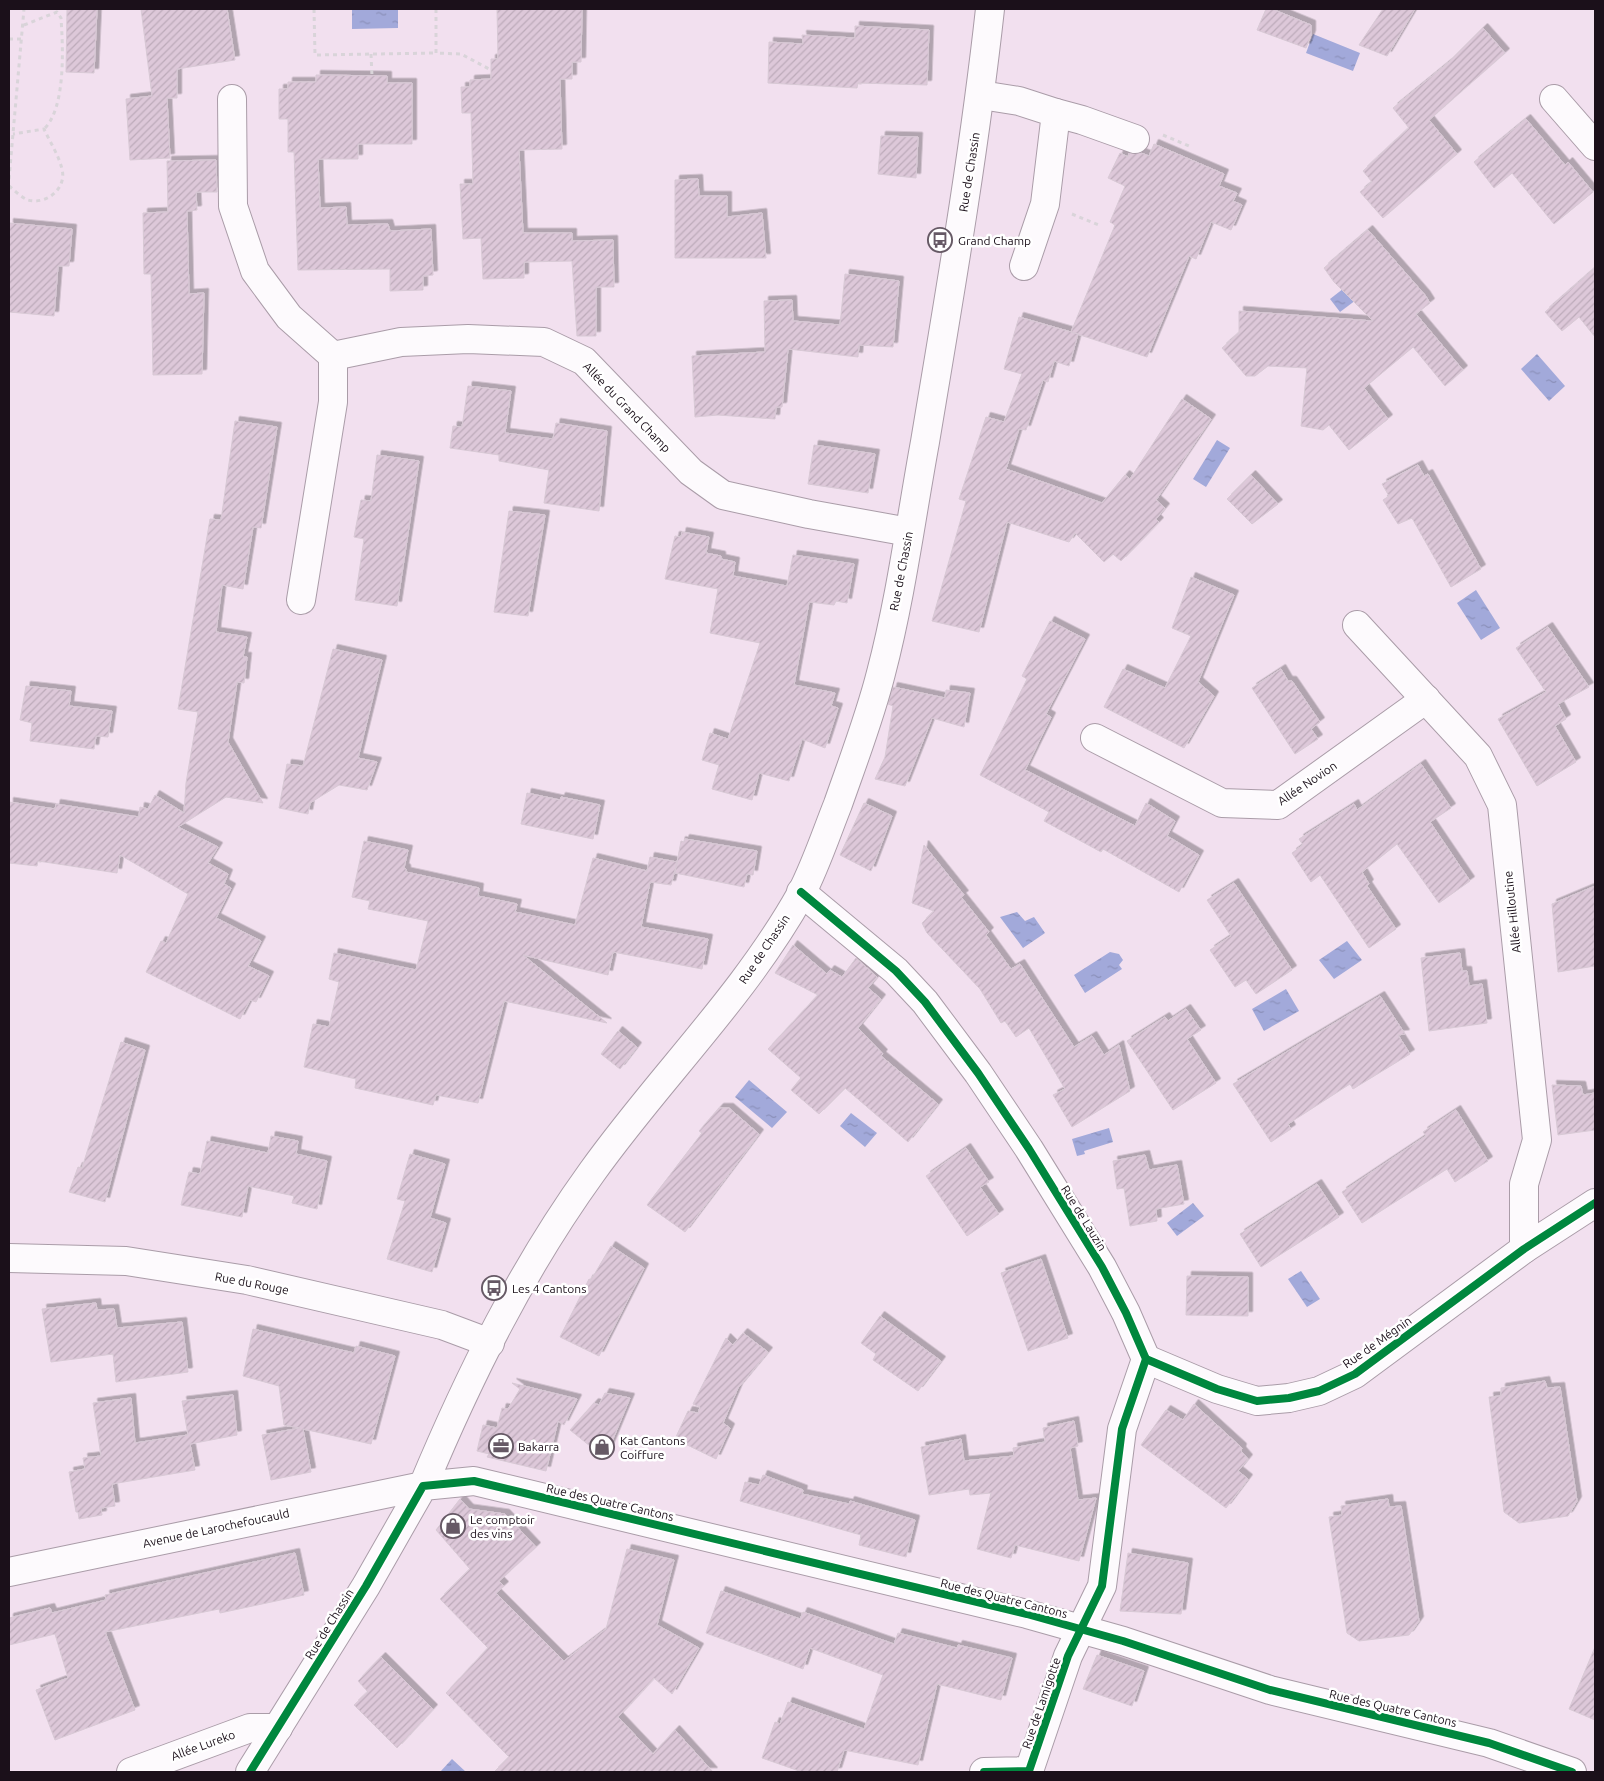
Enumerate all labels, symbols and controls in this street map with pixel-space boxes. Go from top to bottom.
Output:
street label: Rue de Chassin [956,131,982,213]
bus stop icon: Grand Champ [927,227,953,253]
place label: Grand Champ [958,234,1031,247]
street label: Allée du Grand Champ [581,359,673,455]
street label: Rue de Chassin [887,530,915,612]
street label: Allée Novion [1275,759,1339,807]
street label: Allée Hilloutine [1501,870,1523,954]
street label: Rue de Chassin [736,912,792,986]
street label: Rue de Lauzin [1059,1183,1109,1253]
street label: Rue du Rouge [214,1269,290,1297]
bus stop icon: Les 4 Cantons [481,1275,507,1301]
place label: Les 4 Cantons [512,1282,586,1295]
street label: Rue de Mégnin [1340,1314,1414,1370]
office icon: Bakarra [488,1433,514,1459]
shop icon: Kat Cantons Coiffure [589,1434,615,1460]
place label: Kat Cantons Coiffure [620,1434,685,1461]
place label: Bakarra [518,1440,559,1453]
street label: Rue des Quatre Cantons [545,1481,675,1523]
street label: Avenue de Larochefoucauld [141,1506,291,1550]
shop icon: Le comptoir des vins [440,1513,466,1539]
place label: Le comptoir des vins [470,1513,535,1540]
street label: Rue des Quatre Cantons [939,1576,1069,1620]
street label: Rue de Chassin [302,1586,356,1662]
street label: Rue de Lamigotte [1019,1656,1063,1750]
street label: Rue des Quatre Cantons [1328,1687,1458,1729]
street label: Allée Lureko [169,1727,237,1763]

